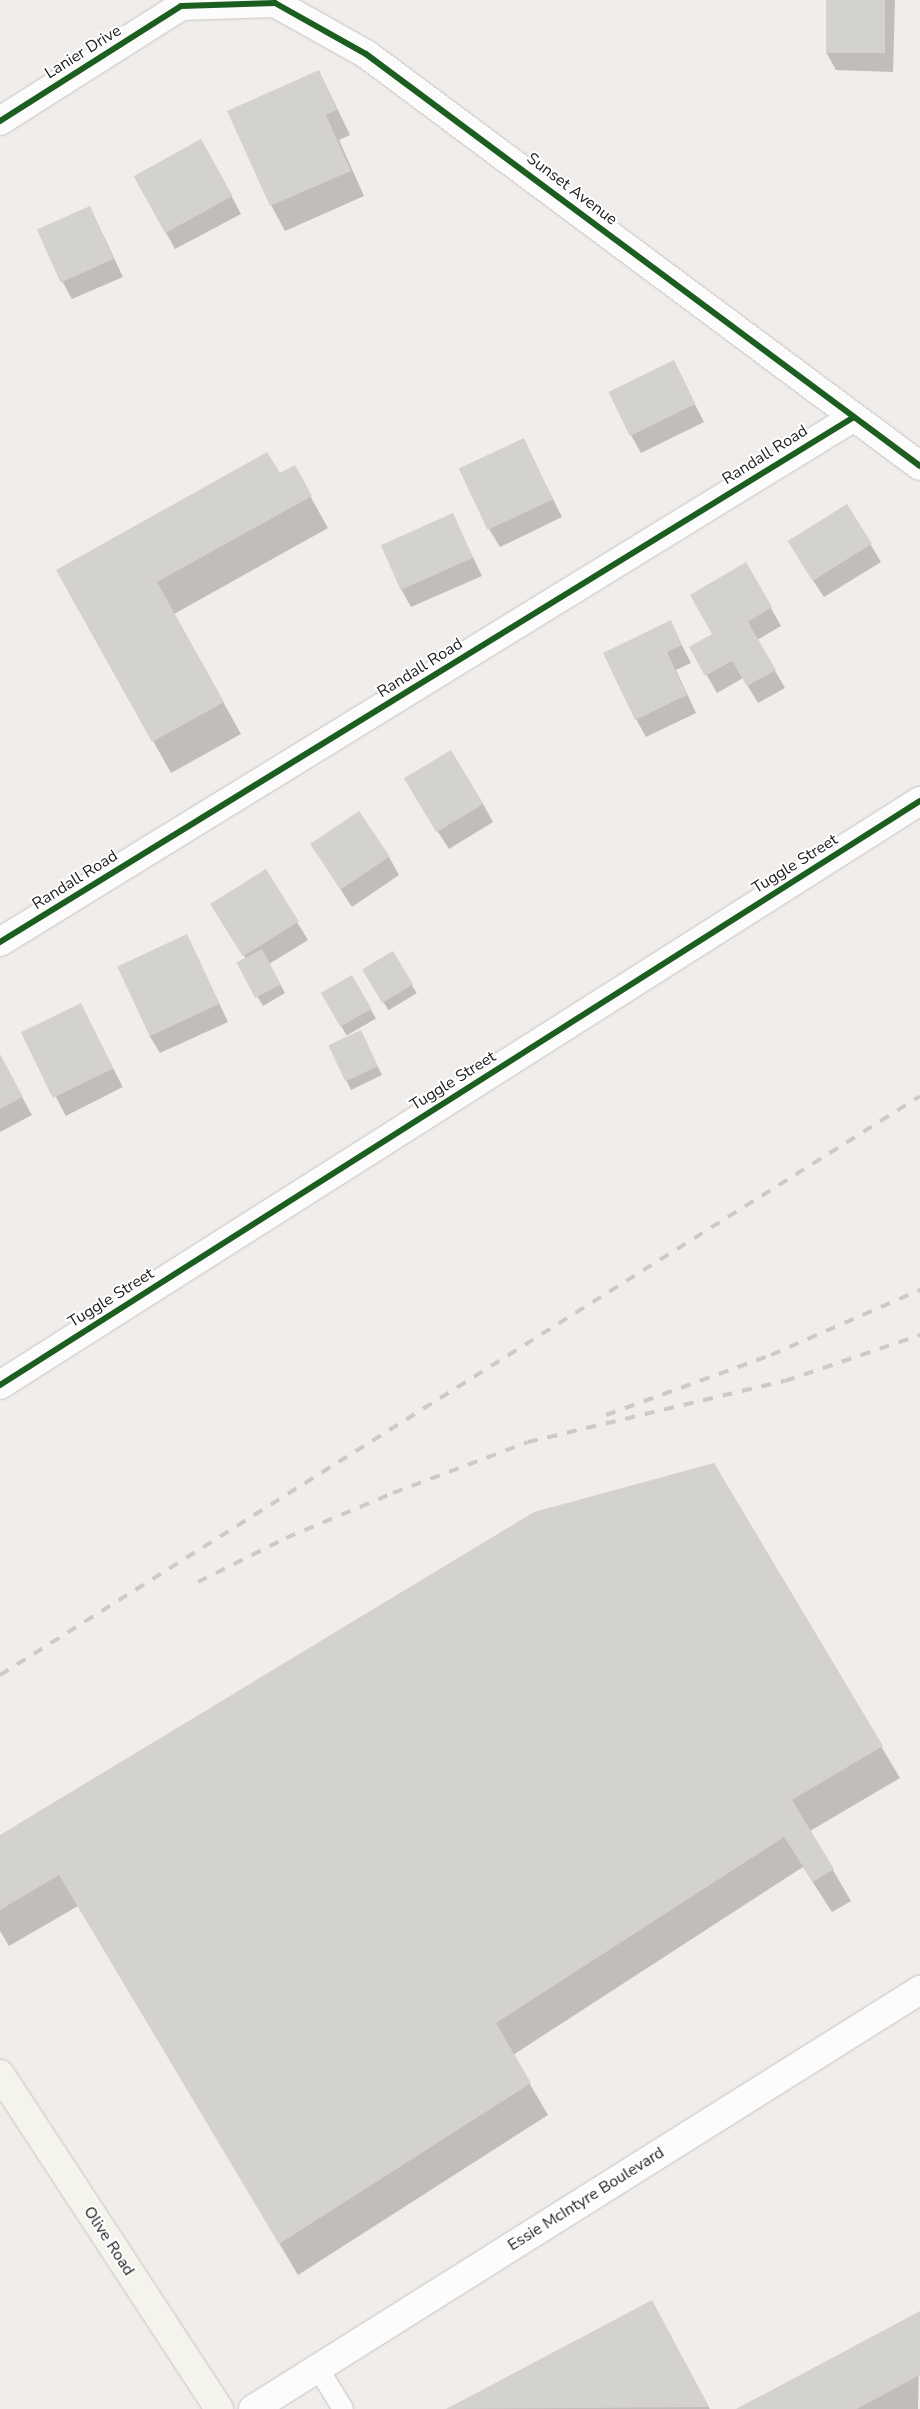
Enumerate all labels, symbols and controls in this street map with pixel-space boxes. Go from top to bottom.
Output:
street label: Lanier Drive [41,21,125,83]
street label: Sunset Avenue [523,149,621,229]
street label: Randall Road [719,421,811,489]
street label: Randall Road [374,634,466,702]
street label: Tuggle Street [749,830,841,898]
street label: Randall Road [29,846,121,914]
street label: Tuggle Street [407,1047,499,1115]
street label: Tuggle Street [65,1264,157,1332]
street label: Essie McIntyre Boulevard [504,2143,668,2255]
street label: Olive Road [80,2203,138,2279]

